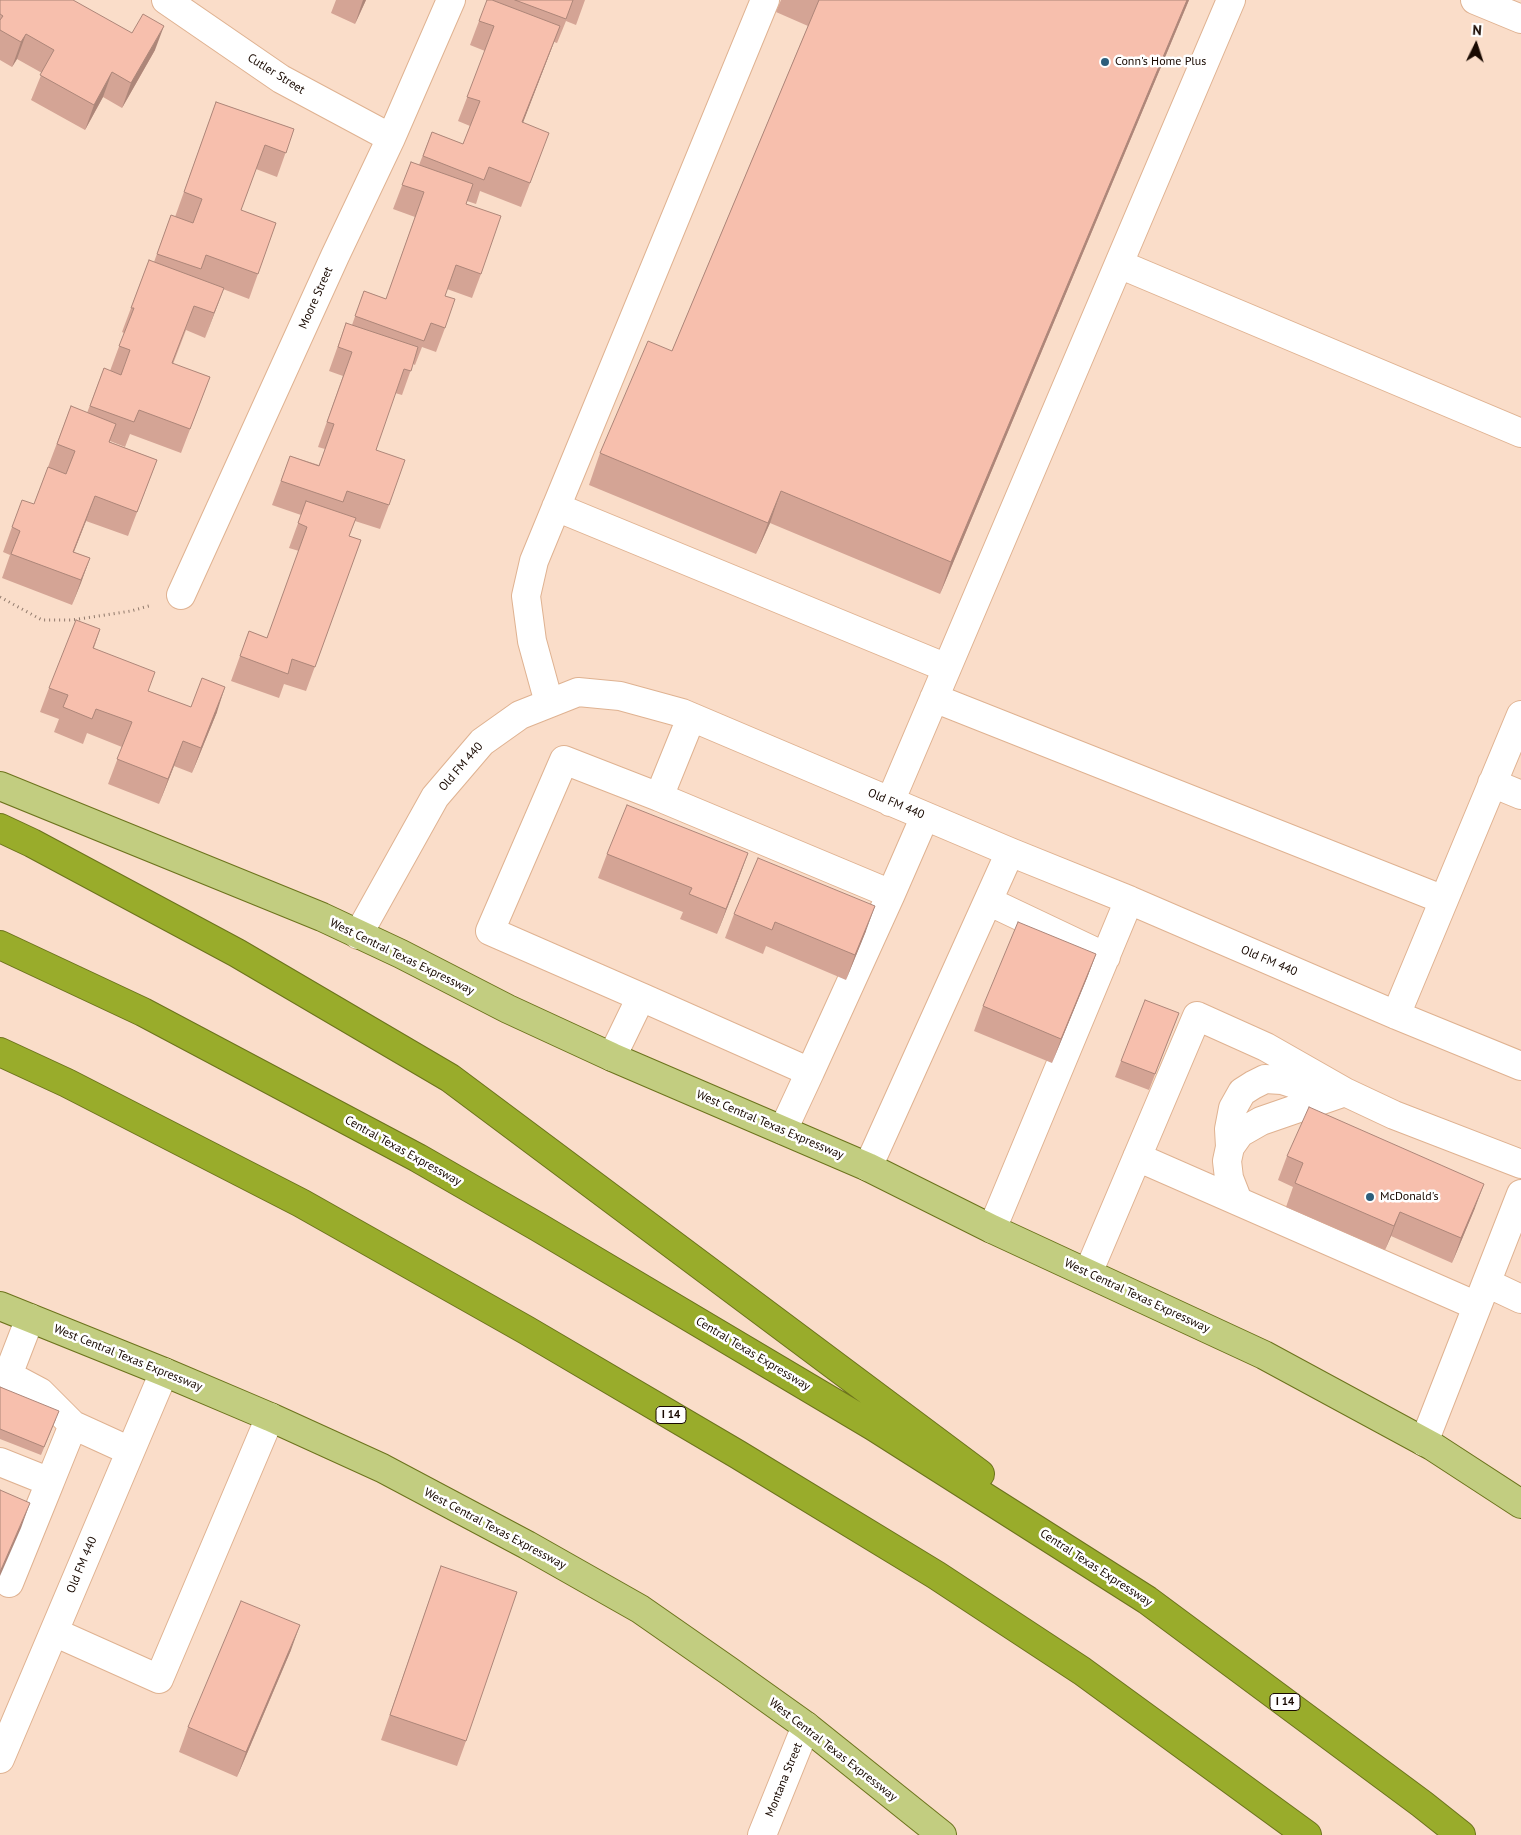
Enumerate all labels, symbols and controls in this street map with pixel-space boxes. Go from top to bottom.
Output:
north arrow [1451,20,1501,70]
text: N [1472,21,1482,39]
street label: Cutler Street [245,51,307,97]
place label: Conn's Home Plus [1115,55,1206,69]
marker: Conn's Home Plus [1099,56,1111,68]
street label: Moore Street [296,265,336,331]
street label: Old FM 440 [436,740,486,794]
street label: Old FM 440 [866,786,926,822]
street label: West Central Texas Expressway [327,916,477,998]
street label: Old FM 440 [1239,943,1299,979]
street label: West Central Texas Expressway [694,1087,846,1163]
street label: Central Texas Expressway [342,1113,464,1189]
place label: McDonald's [1380,1190,1439,1204]
marker: McDonald's [1364,1191,1376,1203]
street label: West Central Texas Expressway [1062,1256,1212,1336]
street label: Central Texas Expressway [693,1314,813,1394]
street label: West Central Texas Expressway [52,1322,204,1394]
road number: I 14 [656,1406,686,1424]
street label: West Central Texas Expressway [421,1485,569,1573]
street label: Central Texas Expressway [1037,1526,1155,1610]
street label: Old FM 440 [64,1535,100,1595]
road number: I 14 [1270,1694,1300,1710]
street label: West Central Texas Expressway [766,1695,900,1805]
street label: Montana Street [763,1741,805,1819]

